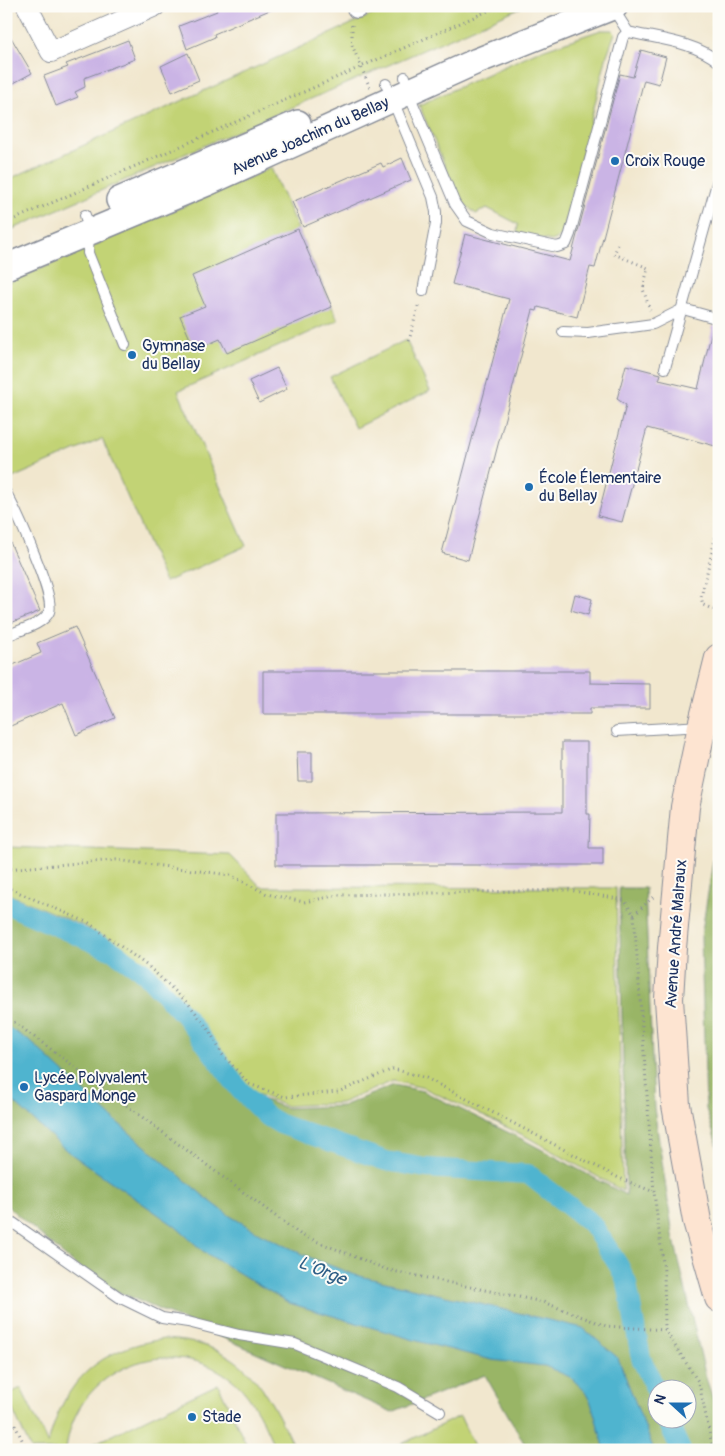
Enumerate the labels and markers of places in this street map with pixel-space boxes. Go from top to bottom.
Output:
place label: Croix Rouge [625,151,705,171]
marker: Croix Rouge [609,155,621,167]
place label: Gymnase du Bellay [142,336,205,374]
marker: Gymnase du Bellay [126,349,138,361]
place label: École Élementaire du Bellay [539,468,661,506]
marker: École Élementaire du Bellay [523,481,535,493]
place label: Lycée Polyvalent Gaspard Monge [34,1068,148,1106]
marker: Lycée Polyvalent Gaspard Monge [18,1081,30,1093]
place label: Stade [202,1407,241,1427]
marker: Stade [186,1411,198,1423]

